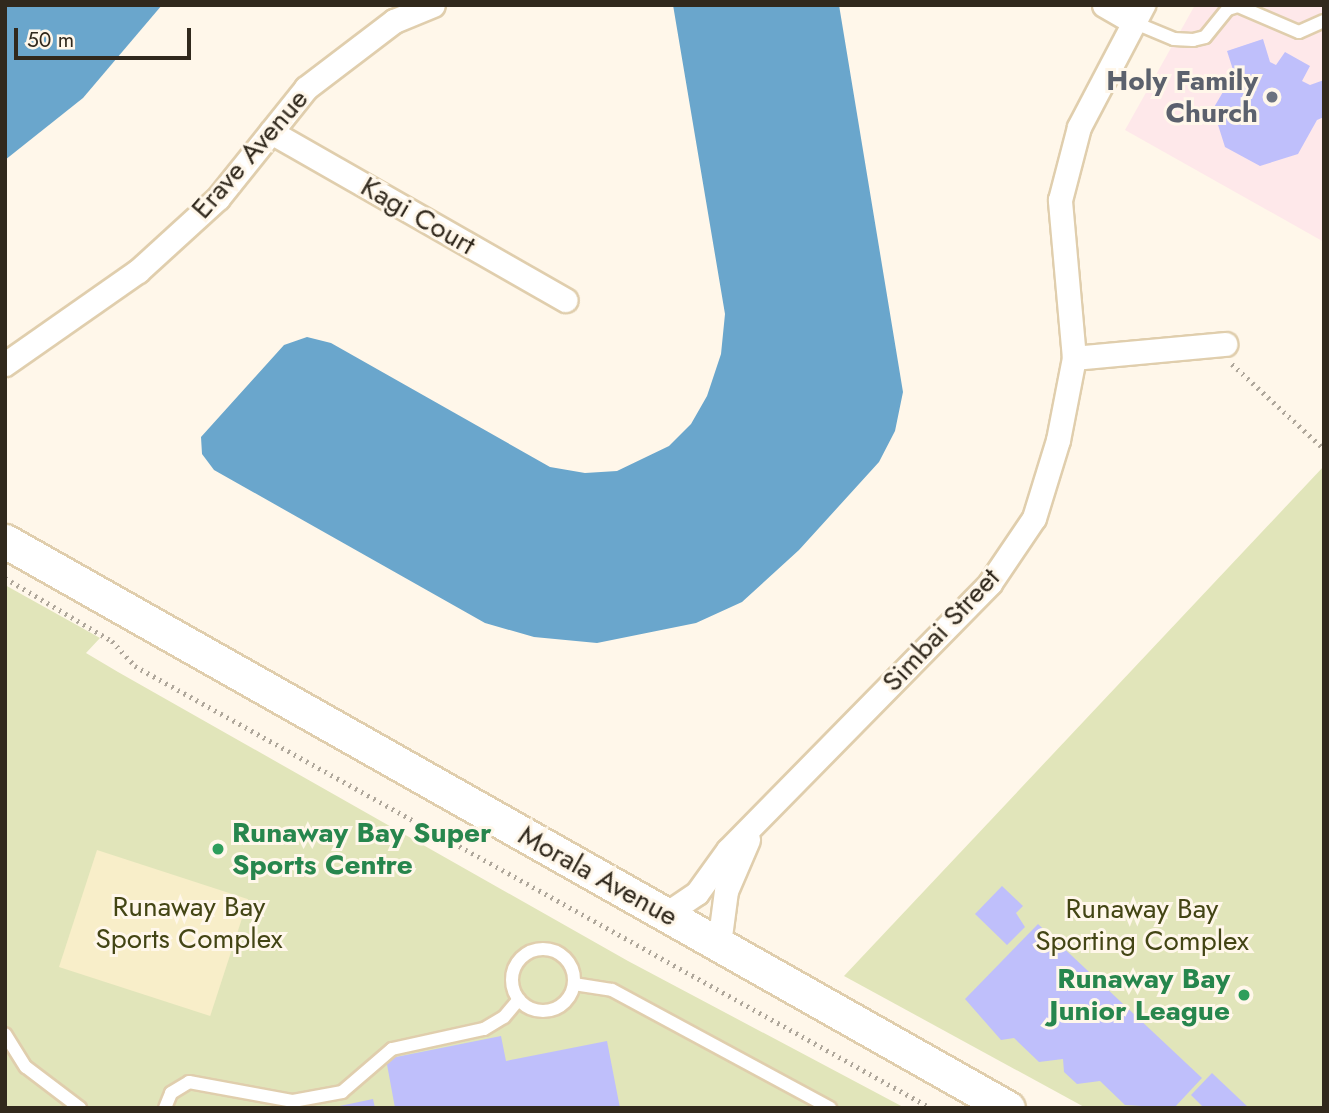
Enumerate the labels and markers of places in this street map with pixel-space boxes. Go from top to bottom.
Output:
place label: Holy Family Church [1106,64,1258,130]
marker: Holy Family Church [1264,89,1280,105]
place label: Runaway Bay Super Sports Centre [232,816,491,882]
marker: Runaway Bay Super Sports Centre [210,841,226,857]
place label: Runaway Bay Junior League [1049,962,1230,1028]
marker: Runaway Bay Junior League [1236,987,1252,1003]

